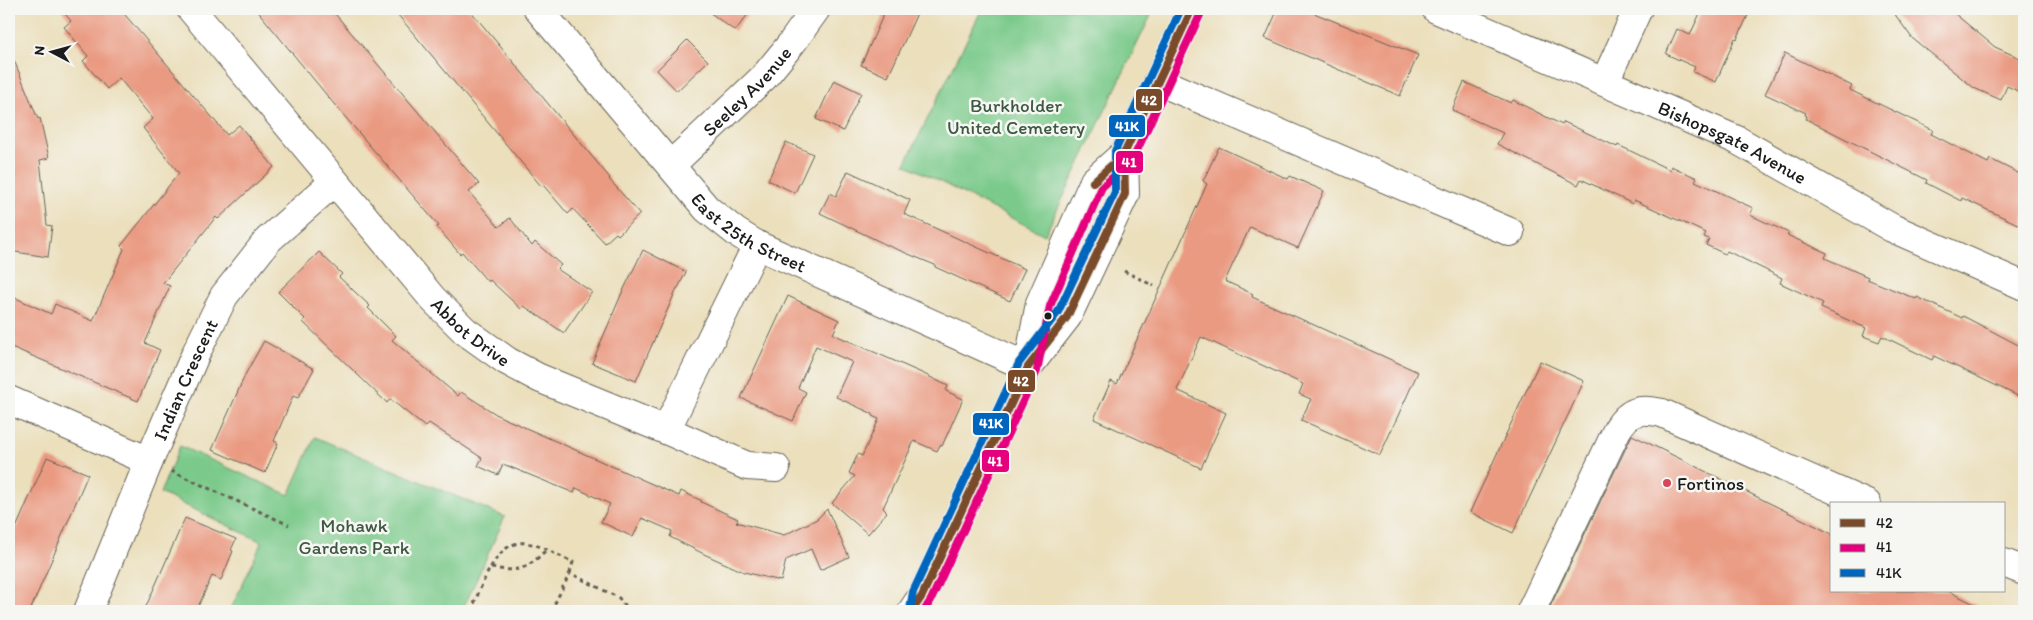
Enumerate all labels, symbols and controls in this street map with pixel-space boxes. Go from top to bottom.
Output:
north arrow [28,28,78,78]
street label: Seeley Avenue [698,42,796,141]
text: N [31,45,49,56]
line badge: 42 [1135,88,1163,112]
text: 42 [1141,92,1158,109]
park label: Burkholder United Cemetery [947,94,1085,139]
street label: Bishopsgate Avenue [1654,96,1811,189]
line badge: 41K [1108,114,1146,138]
text: 41K [1115,118,1140,135]
line badge: 41 [1115,150,1144,174]
text: 41 [1122,154,1137,171]
street label: East 25th Street [686,188,810,278]
street label: Abbot Drive [426,293,515,372]
unlabelled marker [1043,311,1053,321]
street label: Indian Crescent [148,315,223,444]
line badge: 42 [1007,369,1036,393]
text: 42 [1013,373,1030,390]
line badge: 41K [972,412,1010,436]
text: 41K [979,415,1004,432]
line badge: 41 [981,449,1010,473]
text: 41 [988,453,1003,470]
place label: Fortinos [1677,472,1744,495]
marker: Fortinos [1661,477,1673,489]
legend [1830,502,2006,592]
park label: Mohawk Gardens Park [299,514,410,559]
text: 42 [1876,514,1893,532]
text: 41 [1876,538,1892,556]
text: 41K [1876,564,1902,582]

